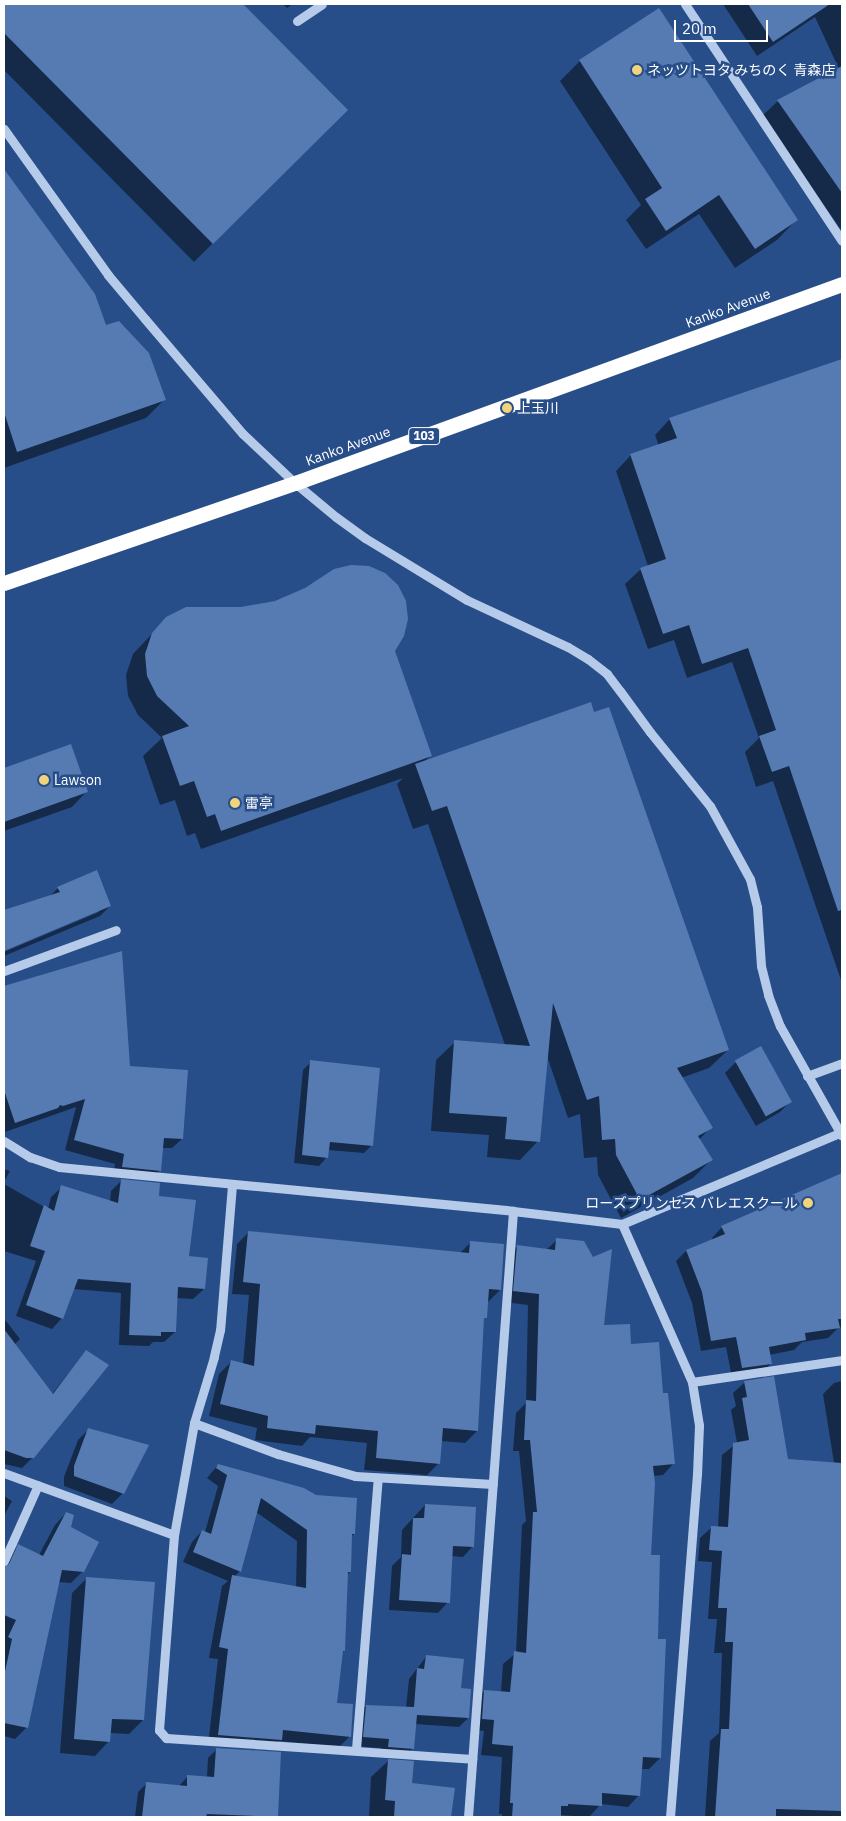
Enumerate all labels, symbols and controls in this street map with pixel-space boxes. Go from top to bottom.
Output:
scale bar [676,10,770,42]
text: 20 m [682,19,717,38]
place label: ネッツトヨタ みちのく 青森店 [647,62,836,78]
marker: ネッツトヨタ みちのく 青森店 [631,64,643,76]
street label: Kanko Avenue [683,285,773,331]
place label: 上玉川 [517,400,559,416]
marker: 上玉川 [501,402,513,414]
street label: Kanko Avenue [303,423,393,469]
road number: 103 [408,426,440,446]
place label: Lawson [54,772,102,788]
marker: Lawson [38,774,50,786]
place label: 雷亭 [245,795,273,811]
marker: 雷亭 [229,797,241,809]
place label: ローズプリンセス バレエスクール [585,1195,798,1211]
marker: ローズプリンセス バレエスクール [802,1197,814,1209]

